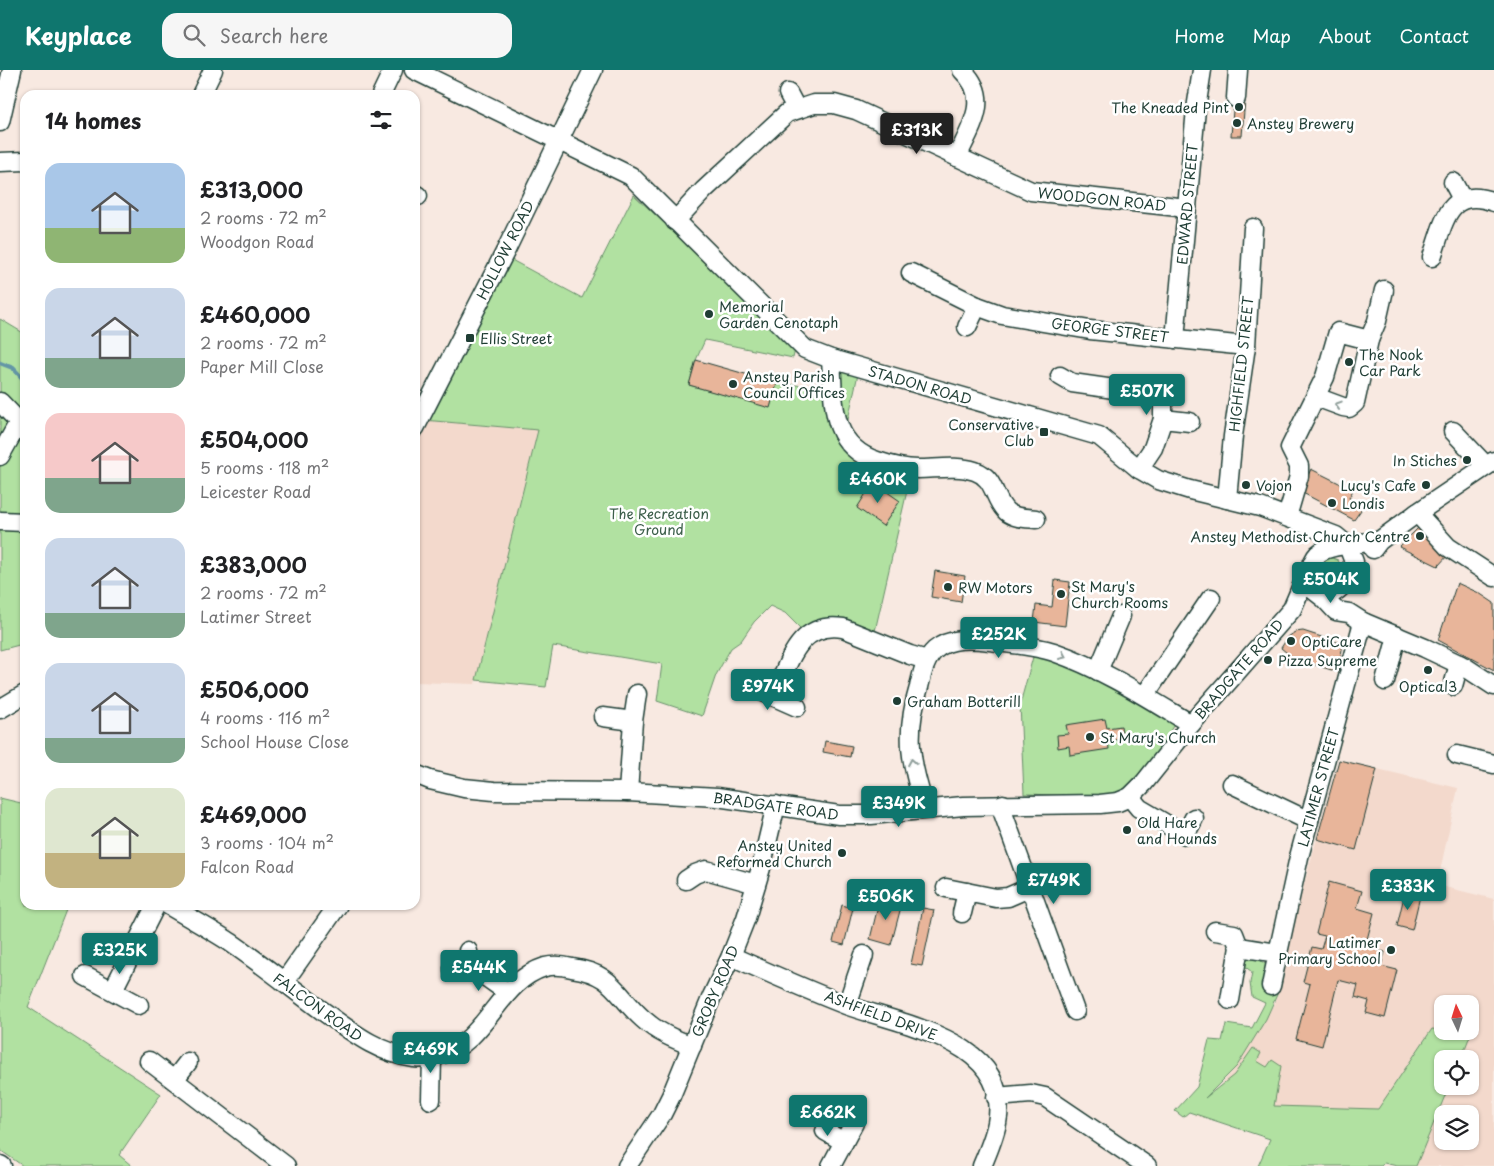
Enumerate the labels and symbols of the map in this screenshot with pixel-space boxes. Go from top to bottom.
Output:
place label: The Kneaded Pint [1111,97,1229,118]
marker: The Kneaded Pint [1233,101,1245,113]
pin: £313K [882,112,952,155]
place label: Anstey Brewery [1247,113,1354,134]
marker: Anstey Brewery [1231,117,1243,129]
street label: EDWARD STREET [1171,142,1203,266]
street label: WOODGON ROAD [1037,182,1167,216]
street label: HOLLOW ROAD [471,197,539,303]
street label: HIGHFIELD STREET [1223,295,1259,433]
place label: Memorial Garden Cenotaph [719,296,839,333]
marker: Memorial Garden Cenotaph [703,308,715,320]
street label: GEORGE STREET [1050,312,1170,348]
place label: Ellis Street [480,328,553,349]
marker: Ellis Street [464,332,476,344]
place label: The Nook Car Park [1359,344,1423,381]
marker: The Nook Car Park [1343,356,1355,368]
street label: STADON ROAD [865,360,975,410]
place label: Anstey Parish Council Offices [743,366,845,403]
pin: £507K [1112,374,1182,416]
marker: Anstey Parish Council Offices [727,378,739,390]
one-way arrow [1335,401,1343,411]
place label: Conservative Club [948,414,1034,451]
marker: Conservative Club [1038,426,1050,438]
place label: In Stiches [1393,450,1457,471]
marker: In Stiches [1461,454,1473,466]
pin: £460K [843,462,913,504]
place label: Vojon [1256,475,1292,496]
place label: Lucy's Cafe [1341,475,1416,496]
marker: Vojon [1240,479,1252,491]
marker: Lucy's Cafe [1420,479,1432,491]
place label: Londis [1342,493,1385,514]
marker: Londis [1326,497,1338,509]
park label: The Recreation Ground [609,503,709,540]
place label: Anstey Methodist Church Centre [1190,526,1410,547]
marker: Anstey Methodist Church Centre [1414,530,1426,542]
pin: £504K [1296,562,1366,604]
place label: St Mary's Church Rooms [1071,576,1168,613]
place label: RW Motors [958,577,1033,598]
marker: RW Motors [942,581,954,593]
marker: St Mary's Church Rooms [1055,588,1067,600]
street label: BRADGATE ROAD [1190,614,1288,724]
pin: £252K [964,616,1034,659]
place label: OptiCare [1301,631,1362,652]
marker: OptiCare [1285,635,1297,647]
one-way arrow [1058,650,1067,661]
place label: Pizza Supreme [1278,650,1377,671]
marker: Pizza Supreme [1262,654,1274,666]
marker: Optical3 [1422,664,1434,676]
pin: £974K [733,668,803,711]
place label: Optical3 [1399,676,1457,697]
place label: Graham Botterill [907,691,1021,712]
marker: Graham Botterill [891,695,903,707]
street label: LATIMER STREET [1292,725,1344,849]
place label: St Mary's Church [1100,727,1216,748]
marker: St Mary's Church [1084,731,1096,743]
one-way arrow [908,758,918,767]
pin: £349K [864,786,934,828]
street label: BRADGATE ROAD [712,787,840,825]
place label: Old Hare and Hounds [1137,812,1217,849]
marker: Old Hare and Hounds [1121,824,1133,836]
place label: Anstey United Reformed Church [716,835,832,872]
marker: Anstey United Reformed Church [836,847,848,859]
pin: £749K [1019,862,1089,905]
pin: £383K [1373,868,1443,911]
pin: £506K [851,878,921,921]
pin: £325K [85,932,155,975]
place label: Latimer Primary School [1278,932,1381,969]
street label: GROBY ROAD [686,942,744,1040]
marker: Latimer Primary School [1385,944,1397,956]
pin: £544K [444,950,514,992]
street label: FALCON ROAD [269,967,367,1047]
street label: ASHFIELD DRIVE [822,985,940,1045]
north arrow [1434,995,1479,1040]
pin: £469K [396,1032,466,1074]
pin: £662K [793,1094,863,1137]

